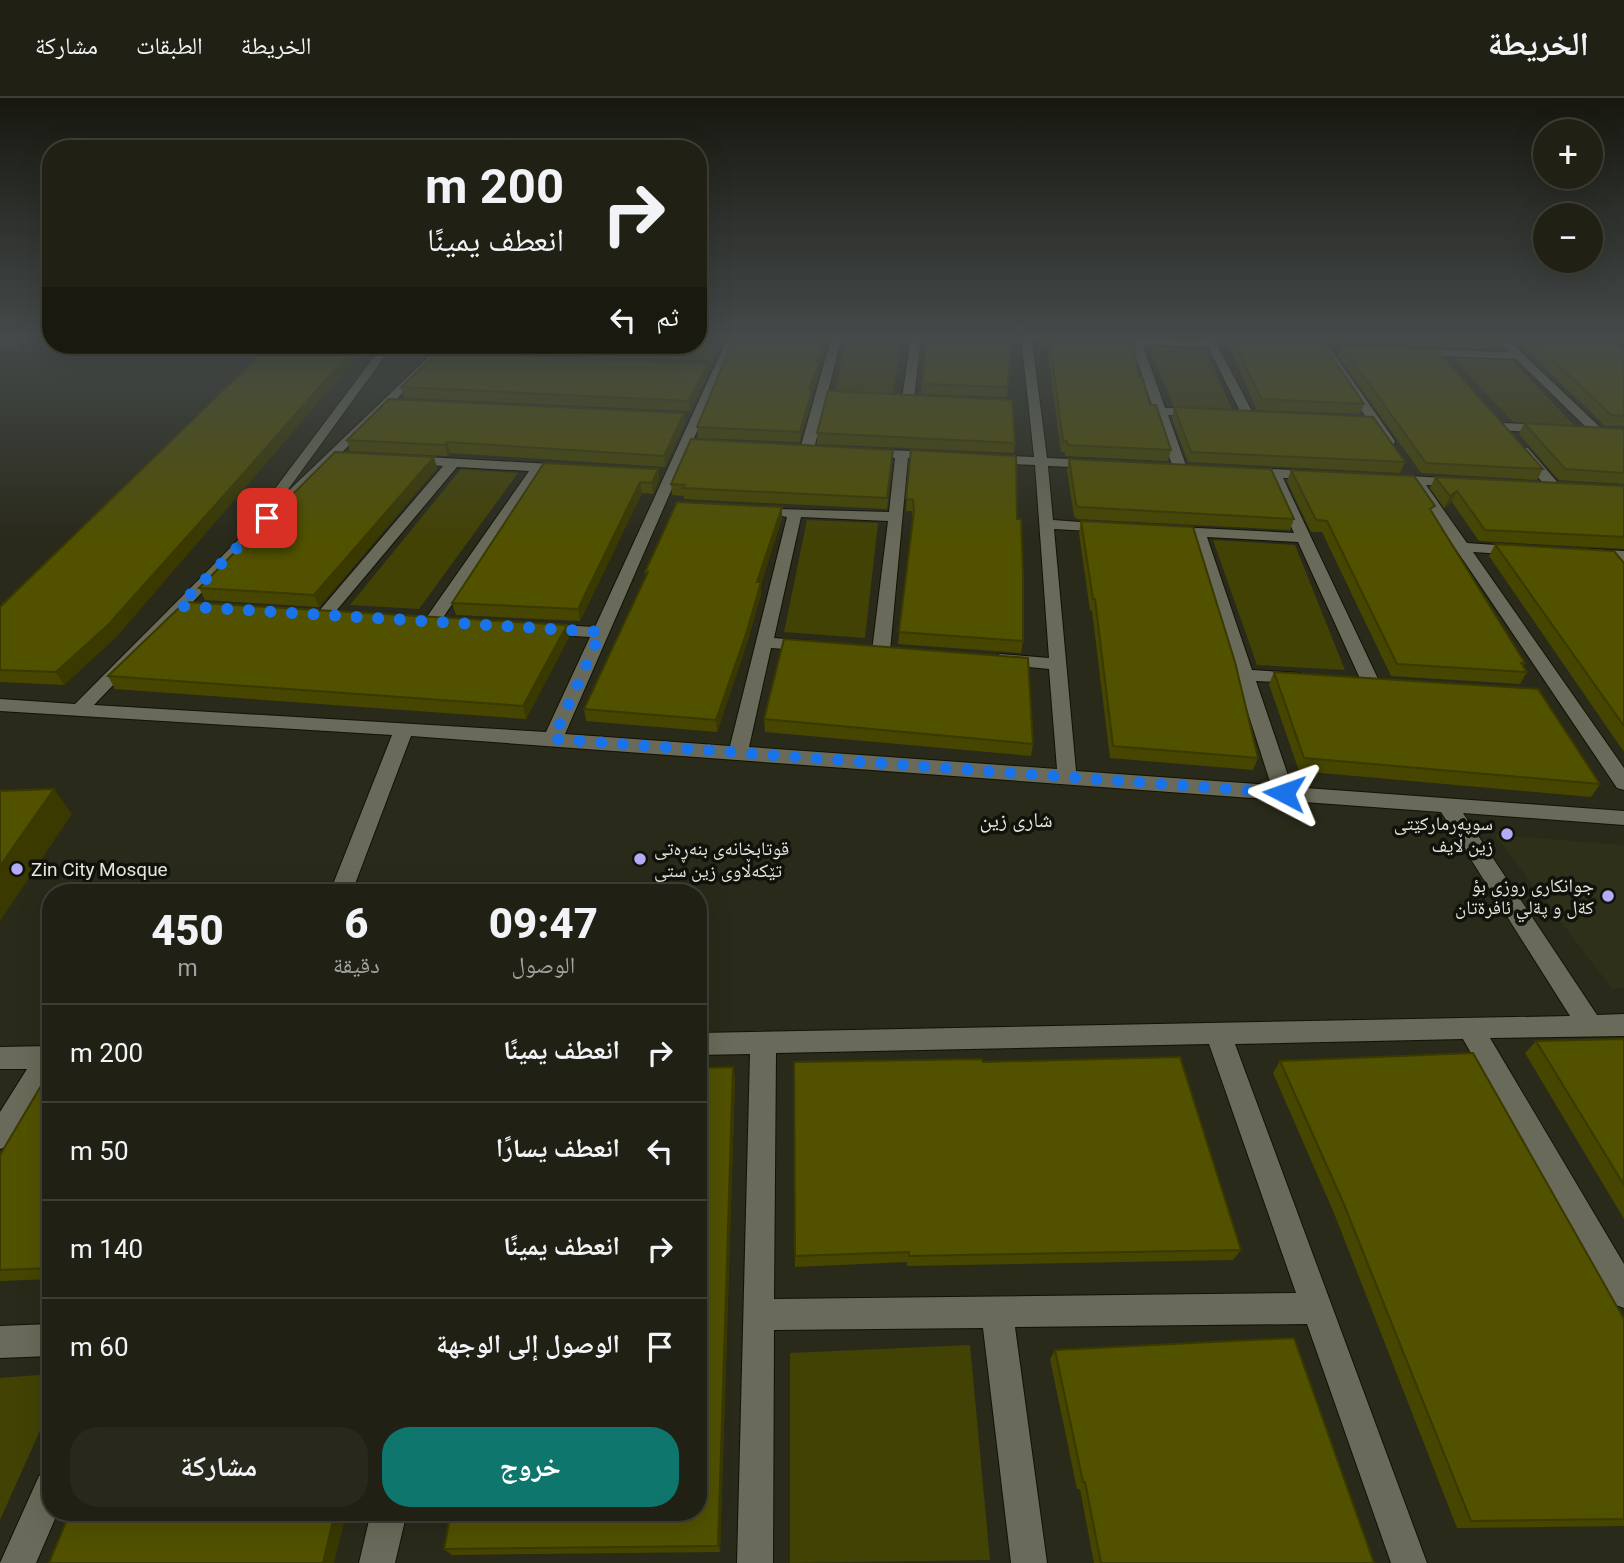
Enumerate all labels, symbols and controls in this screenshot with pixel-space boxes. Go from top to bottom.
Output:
text: الخريطة [1488,24,1589,63]
text: مشاركة [35,32,98,60]
text: الطبقات [136,32,203,60]
text: الخريطة [241,32,311,60]
map controls [1533,119,1603,273]
button: + [1533,119,1603,189]
text: 200 m [425,158,564,215]
icon: right [588,168,679,259]
button: − [1533,203,1603,273]
text: انعطف يمينًا [427,221,564,259]
icon: left [604,301,642,339]
text: ثم [656,302,679,332]
pin [237,488,297,548]
icon: arrive [248,499,286,537]
position arrow [1247,756,1321,830]
district label: شاری زین [979,808,1053,833]
place label: سوپەرماركێتی زین ڵایف [1394,812,1493,857]
marker: سوپەرماركێتی زین ڵایف [1499,826,1515,842]
place label: قوتابخانەی بنەڕەتی تێکەڵاوی زین ستی [654,837,789,882]
marker: قوتابخانەی بنەڕەتی تێکەڵاوی زین ستی [632,851,648,867]
place label: Zin City Mosque [31,858,168,881]
marker: Zin City Mosque [9,861,25,877]
place label: جوانكارى روزى بؤ كةل و پةلي ئافرةتان [1455,874,1594,922]
marker: جوانكارى روزى بؤ كةل و پةلي ئافرةتان [1600,888,1616,904]
text: 6 [344,899,368,948]
text: 09:47 [489,899,598,948]
text: 450 [151,906,224,955]
text: دقيقة [333,952,380,979]
text: الوصول [512,952,575,979]
text: m [177,955,198,982]
icon: right [641,1034,679,1072]
text: انعطف يمينًا [503,1035,620,1065]
text: 200 m [70,1038,143,1068]
icon: left [641,1132,679,1170]
text: انعطف يسارًا [496,1133,620,1163]
text: 50 m [70,1136,129,1166]
icon: right [641,1230,679,1268]
text: انعطف يمينًا [503,1231,620,1261]
text: 140 m [70,1234,143,1264]
icon: arrive [641,1328,679,1366]
text: الوصول إلى الوجهة [436,1329,620,1359]
text: 60 m [70,1332,129,1362]
button: مشاركة [70,1427,368,1507]
button: خروج [382,1427,679,1507]

